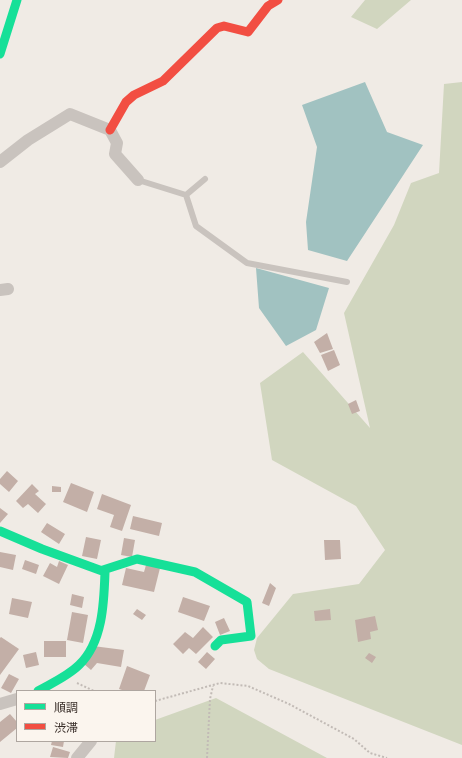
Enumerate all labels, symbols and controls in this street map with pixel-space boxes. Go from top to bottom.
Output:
legend [16,690,156,742]
text: 順調 [54,700,78,715]
text: 渋滞 [54,720,78,735]

